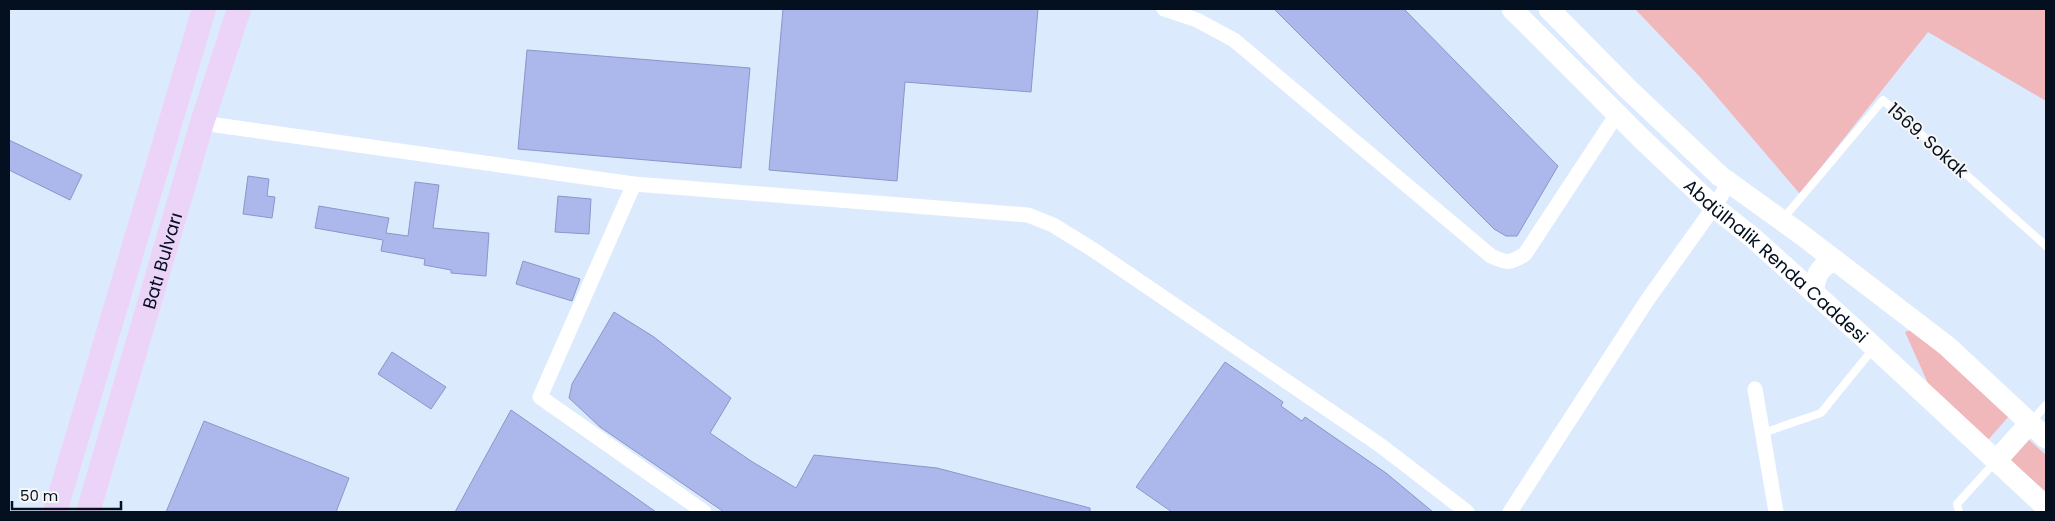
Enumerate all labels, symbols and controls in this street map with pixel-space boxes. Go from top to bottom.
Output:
street label: 1569. Sokak [1882,97,1975,184]
street label: Abdülhalik Renda Caddesi [1679,173,1874,348]
street label: Batı Bulvarı [136,209,188,312]
scale bar [12,478,121,510]
text: 50 m [20,485,58,506]

